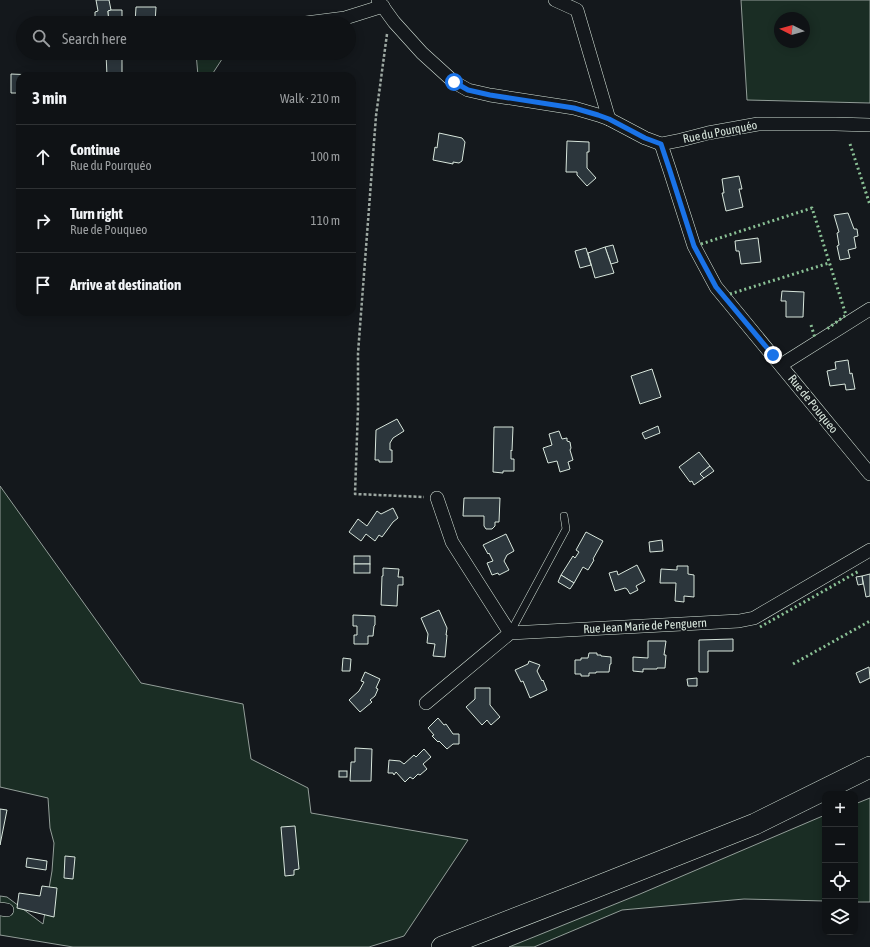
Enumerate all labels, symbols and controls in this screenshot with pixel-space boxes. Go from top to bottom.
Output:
north arrow [774,12,810,48]
search box [16,16,356,60]
icon: search [30,27,52,49]
text: Search here [62,30,127,47]
route start [445,73,463,91]
text: 3 min [32,88,67,108]
text: Walk · 210 m [280,91,340,106]
street label: Rue du Pourquéo [682,118,759,146]
text: Continue [70,141,120,158]
icon: ahead [32,146,54,168]
text: 100 m [311,149,340,164]
text: Rue du Pourquéo [70,158,152,173]
text: Turn right [70,205,123,222]
icon: right [32,210,54,232]
text: 110 m [311,213,340,228]
text: Rue de Pouqueo [70,222,147,237]
icon: arrive [32,274,54,296]
text: Arrive at destination [70,276,181,293]
route end [764,346,782,364]
street label: Rue de Pouqueo [785,372,841,436]
street label: Rue Jean Marie de Penguern [583,616,707,636]
map controls [822,791,858,935]
button: + [822,791,858,827]
button: − [822,827,858,863]
button: locate [822,863,858,899]
button: layers [822,899,858,935]

